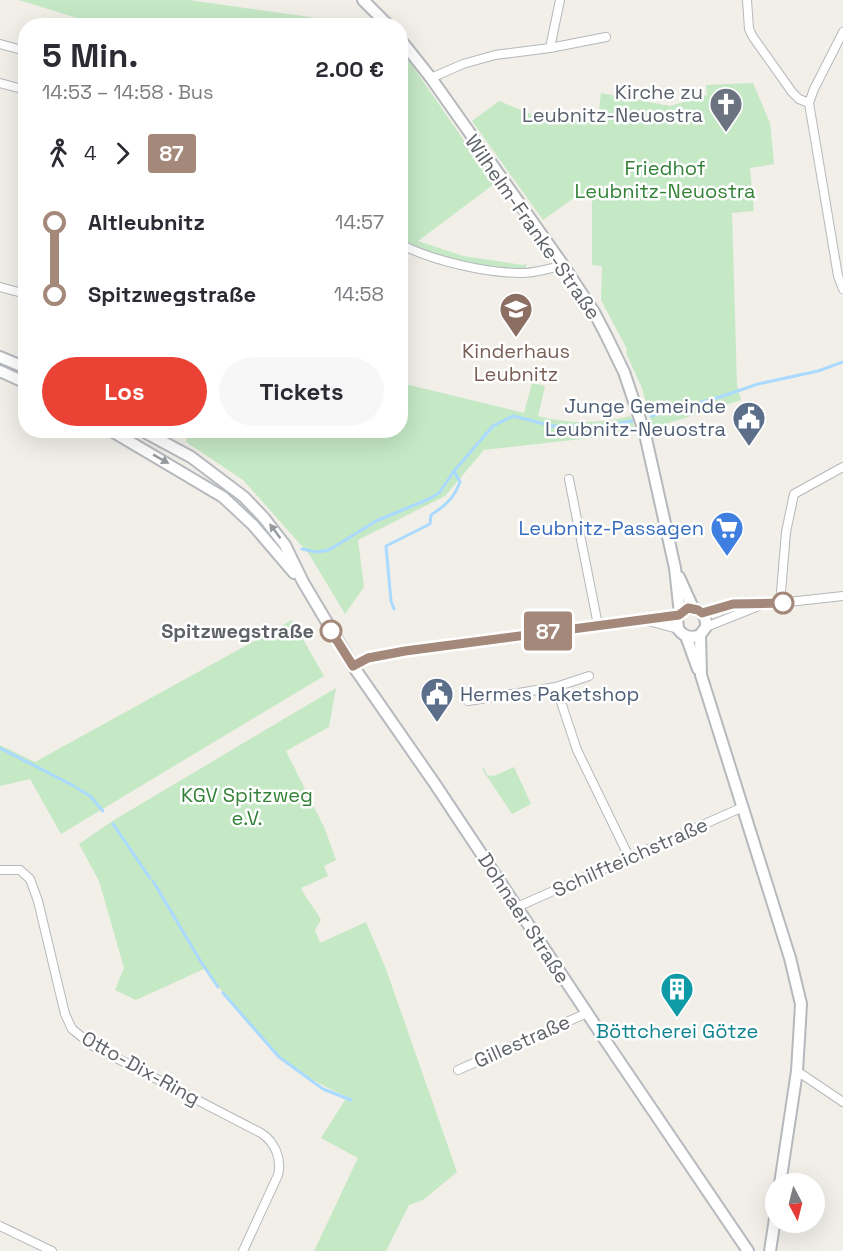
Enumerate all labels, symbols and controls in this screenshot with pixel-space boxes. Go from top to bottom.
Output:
text: 5 Min. [42,35,138,77]
text: 2.00 € [316,55,384,83]
text: 14:53 – 14:58 · Bus [42,79,214,105]
place label: Kirche zu Leubnitz-Neuostra [522,79,703,128]
church icon: Kirche zu Leubnitz-Neuostra [708,86,744,133]
street label: Wilhelm-Franke-Straße [459,129,607,325]
icon: walk [42,137,75,170]
icon: forward [106,137,139,170]
text: 4 [84,140,97,166]
text: 87 [160,140,184,167]
park label: Friedhof Leubnitz-Neuostra [574,155,756,204]
text: Altleubnitz [88,208,205,236]
text: 14:57 [335,209,384,235]
text: Spitzwegstraße [88,280,256,308]
text: 14:58 [334,281,384,307]
school or university icon: Kinderhaus Leubnitz [498,291,534,338]
place label: Kinderhaus Leubnitz [462,338,570,387]
button: Los [42,357,207,426]
button: Tickets [219,357,384,426]
place label: Junge Gemeinde Leubnitz-Neuostra [545,393,726,442]
public building icon: Junge Gemeinde Leubnitz-Neuostra [731,400,767,447]
one-way arrow [153,454,170,464]
supermarket icon: Leubnitz-Passagen [709,510,745,557]
place label: Leubnitz-Passagen [518,515,704,541]
one-way arrow [268,523,281,539]
unlabelled marker [772,592,794,614]
line badge: 87 [521,612,575,650]
place label: Spitzwegstraße [161,618,314,644]
text: 87 [536,618,560,645]
marker: Spitzwegstraße [320,620,342,642]
public building icon: Hermes Paketshop [419,676,455,723]
place label: Hermes Paketshop [460,681,639,707]
park label: KGV Spitzweg e.V. [181,782,313,831]
street label: Schilfteichstraße [548,811,712,903]
street label: Dohnaer Straße [472,848,576,988]
building icon: Böttcherei Götze [659,971,695,1018]
street label: Gillestraße [470,1008,574,1074]
place label: Böttcherei Götze [596,1018,758,1044]
street label: Otto-Dix-Ring [77,1025,205,1111]
north arrow [765,1173,825,1233]
map controls [765,1173,825,1233]

